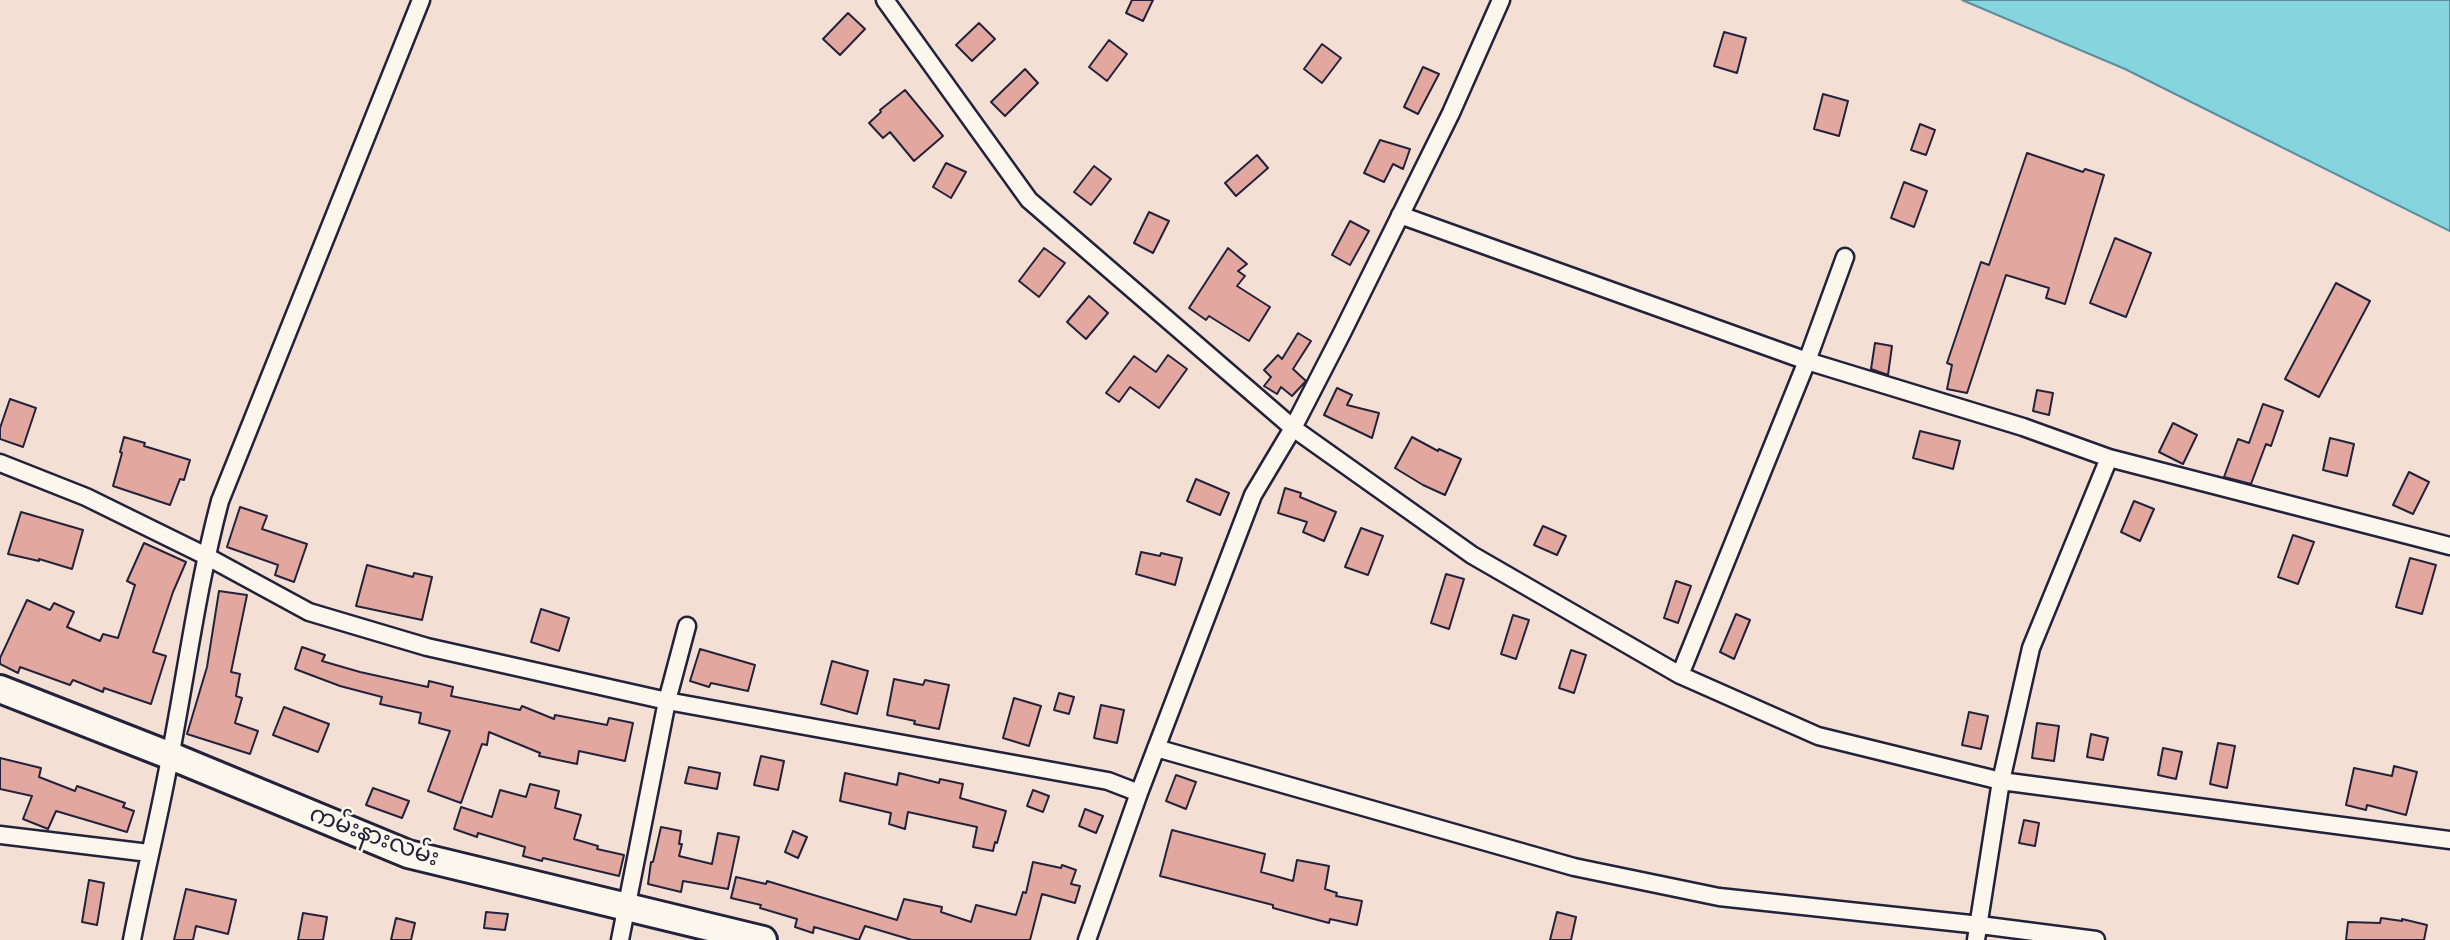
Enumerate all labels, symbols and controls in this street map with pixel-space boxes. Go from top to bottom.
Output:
street label: ကမ်းနားလမ်း [305,800,443,874]

